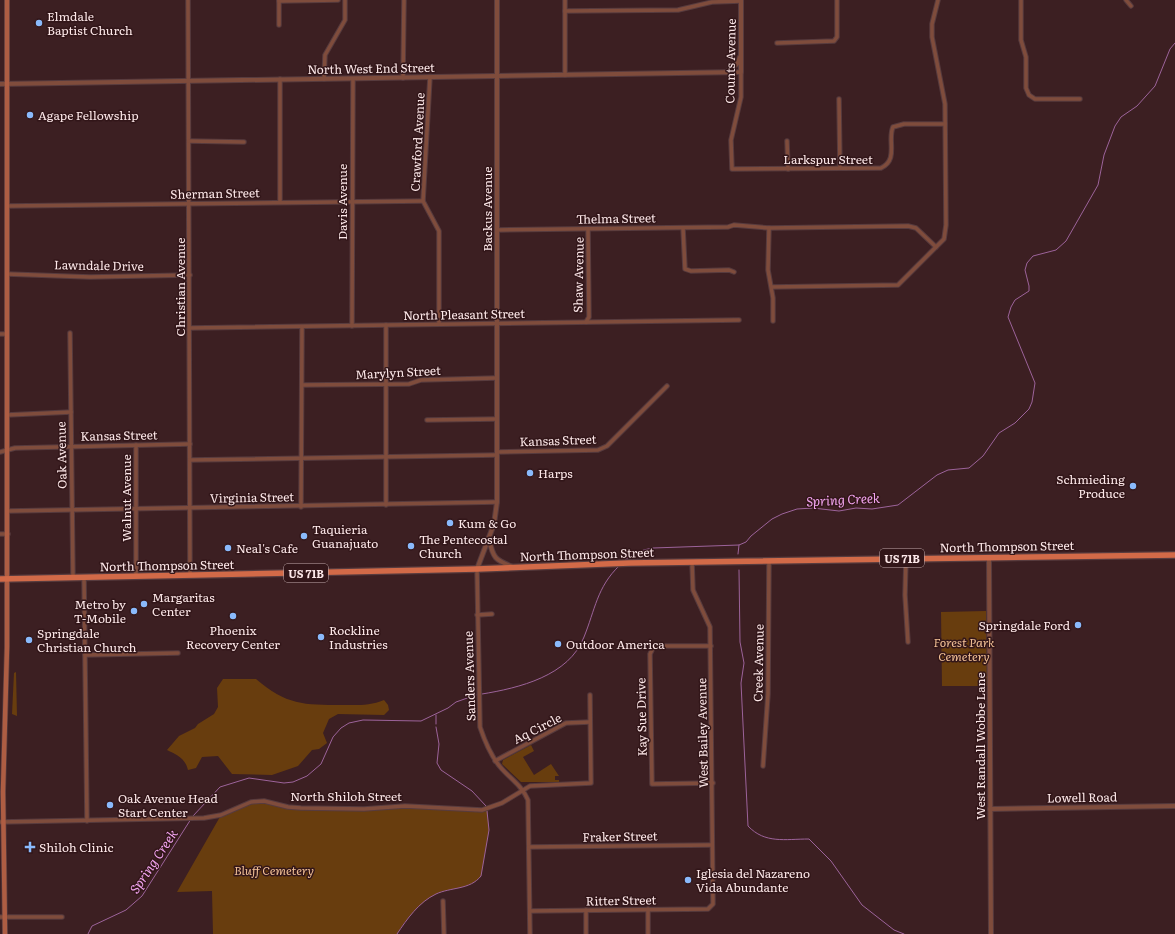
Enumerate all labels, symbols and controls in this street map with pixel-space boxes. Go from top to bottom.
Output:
place label: Elmdale Baptist Church [47,7,133,39]
marker: Elmdale Baptist Church [34,18,44,28]
street label: Counts Avenue [720,18,740,104]
street label: North West End Street [307,58,435,78]
street label: Crawford Avenue [405,92,429,192]
place label: Agape Fellowship [38,106,139,124]
marker: Agape Fellowship [25,110,35,120]
street label: Larkspur Street [783,150,873,168]
street label: Davis Avenue [333,164,351,240]
street label: Backus Avenue [478,167,496,251]
street label: Sherman Street [170,183,260,203]
street label: Thelma Street [576,208,656,228]
street label: Shaw Avenue [568,237,588,313]
street label: Christian Avenue [171,238,189,336]
street label: Lawndale Drive [54,255,144,275]
street label: North Pleasant Street [403,304,525,324]
street label: Marylyn Street [355,361,441,383]
street label: Oak Avenue [51,421,71,489]
street label: Kansas Street [80,425,158,445]
street label: Kansas Street [519,430,597,450]
street label: Walnut Avenue [117,454,135,542]
place label: Harps [538,464,573,482]
marker: Harps [525,468,535,478]
place label: Schmieding Produce [1056,470,1125,502]
marker: Schmieding Produce [1128,481,1138,491]
street label: Virginia Street [210,487,294,507]
water label: Spring Creek [806,488,881,510]
place label: Kum & Go [458,514,516,532]
marker: Kum & Go [445,518,455,528]
place label: Taquieria Guanajuato [312,520,378,552]
place label: The Pentecostal Church [419,530,508,562]
marker: Taquieria Guanajuato [299,531,309,541]
street label: North Thompson Street [940,536,1075,556]
place label: Neal's Cafe [236,539,298,557]
marker: The Pentecostal Church [406,541,416,551]
marker: Neal's Cafe [223,543,233,553]
street label: North Thompson Street [519,543,655,565]
road number: US 71B [880,549,924,567]
street label: North Thompson Street [100,555,235,575]
road number: US 71B [284,564,328,582]
place label: Margaritas Center [152,588,215,620]
place label: Metro by T-Mobile [74,595,126,627]
marker: Margaritas Center [139,599,149,609]
marker: Metro by T-Mobile [129,606,139,616]
marker: Phoenix Recovery Center [228,611,238,621]
place label: Springdale Ford [978,616,1071,634]
marker: Springdale Ford [1073,620,1083,630]
place label: Phoenix Recovery Center [186,621,280,653]
place label: Rockline Industries [329,621,388,653]
place label: Springdale Christian Church [37,624,137,656]
street label: Creek Avenue [748,624,768,702]
street label: Sanders Avenue [458,631,480,721]
marker: Rockline Industries [316,632,326,642]
park label: Forest Park Cemetery [933,633,995,665]
marker: Springdale Christian Church [24,635,34,645]
place label: Outdoor America [566,635,665,653]
marker: Outdoor America [553,639,563,649]
street label: West Randall Wobbe Lane [971,672,989,820]
street label: Kay Sue Drive [631,677,651,757]
street label: West Bailey Avenue [692,678,712,788]
street label: Aq Circle [510,708,564,748]
street label: North Shiloh Street [290,787,402,805]
street label: Lowell Road [1047,787,1118,807]
place label: Oak Avenue Head Start Center [118,789,218,821]
marker: Oak Avenue Head Start Center [105,800,115,810]
water label: Spring Creek [124,824,182,897]
street label: Fraker Street [582,826,658,846]
place label: Shiloh Clinic [39,838,113,856]
marker: Shiloh Clinic [24,841,36,853]
park label: Bluff Cemetery [234,861,314,879]
place label: Iglesia del Nazareno Vida Abundante [696,864,810,896]
marker: Iglesia del Nazareno Vida Abundante [683,875,693,885]
street label: Ritter Street [586,890,657,910]

